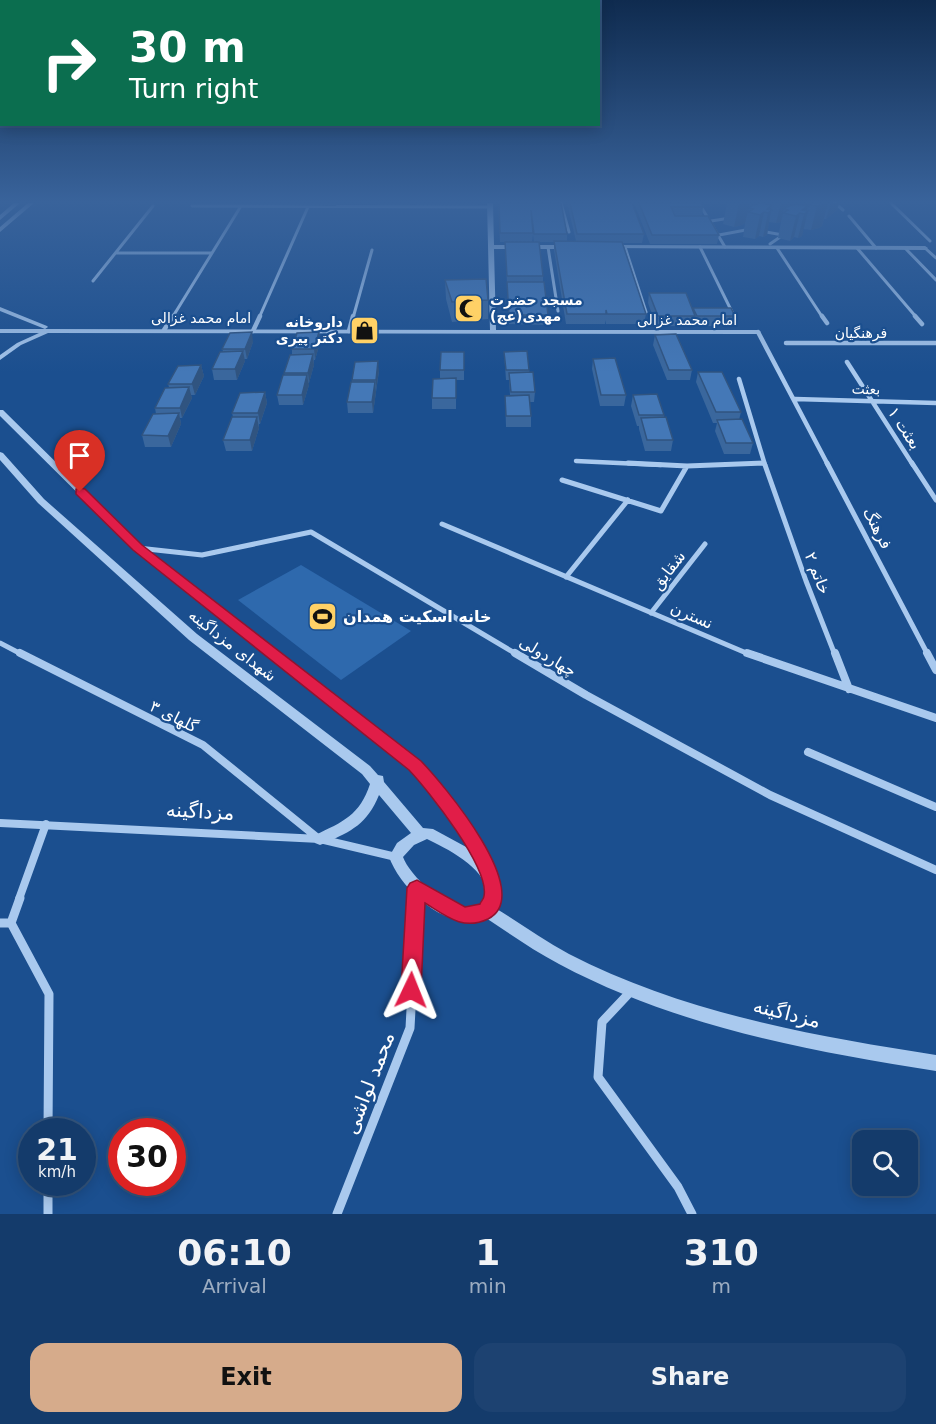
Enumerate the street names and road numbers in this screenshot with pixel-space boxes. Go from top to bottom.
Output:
street label: امام محمد غزالی [151,310,251,327]
street label: امام محمد غزالی [637,312,737,329]
street label: فرهنگیان [835,325,887,342]
street label: بعثت [851,381,881,397]
street label: بعثت ۱ [884,404,925,453]
street label: فرهنگ [858,504,896,553]
street label: شقایق [647,547,690,594]
street label: خاتم ۲ [801,549,834,597]
street label: نسترن [667,598,716,634]
street label: شهدای مزداگینه [184,605,280,686]
street label: چهاردولی [515,632,580,682]
street label: گلهای ۳ [146,696,201,738]
street label: مزداگینه [165,797,235,825]
street label: مزداگینه [751,993,823,1033]
street label: محمد لواشی [339,1029,399,1137]

